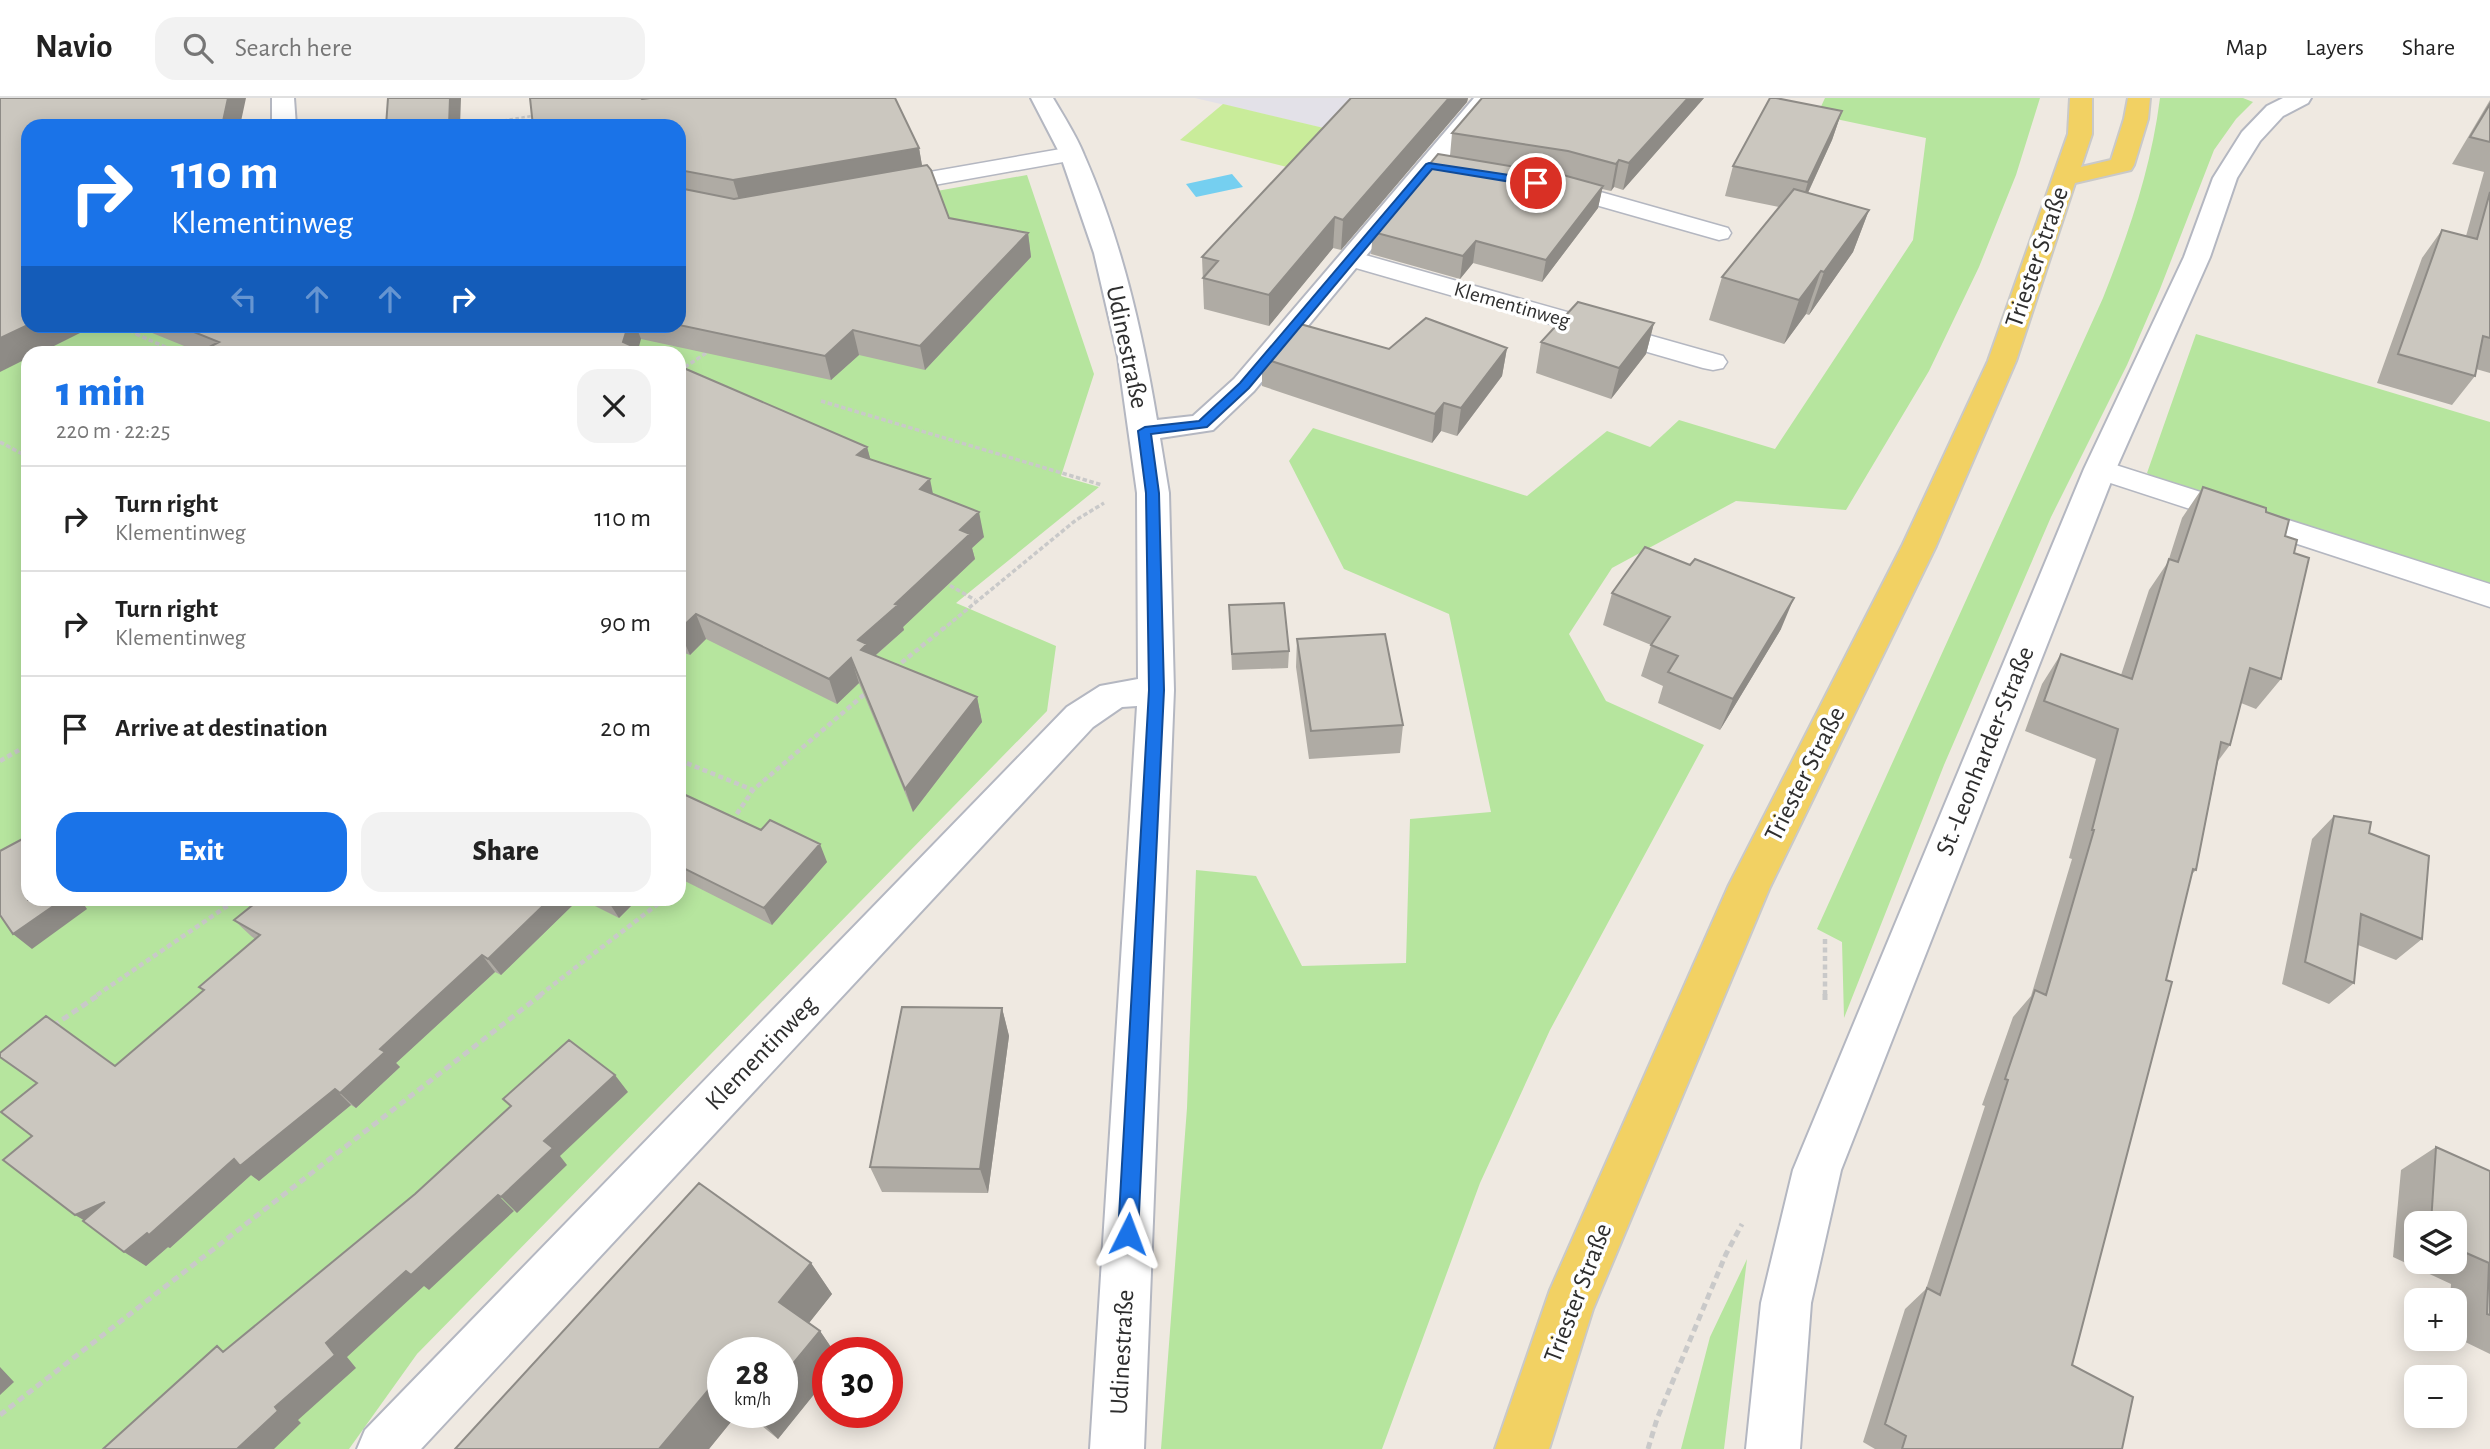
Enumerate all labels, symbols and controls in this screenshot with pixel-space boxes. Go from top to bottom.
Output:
search box [155,17,645,80]
icon: search [179,29,217,67]
text: Navio [35,31,113,64]
text: Search here [235,35,352,61]
text: Map [2225,36,2267,60]
text: Layers [2305,36,2364,60]
text: Share [2402,36,2455,60]
icon: right [56,147,147,238]
text: 110 m [171,149,279,198]
pin [1506,153,1566,213]
icon: arrive [1517,164,1555,202]
street label: Triester Straße [2001,183,2073,331]
text: Klementinweg [171,207,353,239]
street label: Klementinweg [1452,278,1573,332]
icon: left [225,280,263,318]
icon: ahead [298,280,336,318]
icon: ahead [371,280,409,318]
icon: right [444,280,482,318]
street label: Udinestraße [1101,283,1153,411]
button: close [577,369,651,443]
text: 1 min [56,371,145,413]
text: 220 m · 22:25 [56,420,170,443]
text: Turn right [115,491,218,517]
icon: right [56,500,94,538]
text: 110 m [594,505,651,531]
text: Klementinweg [115,522,246,545]
text: Turn right [115,596,218,622]
icon: right [56,605,94,643]
text: 90 m [600,610,651,636]
text: Klementinweg [115,627,246,650]
street label: St.-Leonharder-Straße [1931,643,2039,859]
street label: Triester Straße [1760,703,1850,845]
icon: arrive [56,710,94,748]
text: Arrive at destination [115,715,328,741]
text: 20 m [600,715,651,741]
button: Exit [56,812,347,892]
button: Share [361,812,651,892]
street label: Klementinweg [700,991,822,1115]
position arrow [1091,1197,1165,1271]
map controls [2404,1211,2467,1428]
button: layers [2404,1211,2467,1274]
street label: Triester Straße [1540,1220,1616,1366]
button: + [2404,1288,2467,1351]
street label: Udinestraße [1106,1289,1138,1415]
speed limit sign: 30 [812,1337,903,1428]
text: 28 [736,1356,769,1391]
button: − [2404,1365,2467,1428]
text: km/h [734,1391,771,1409]

